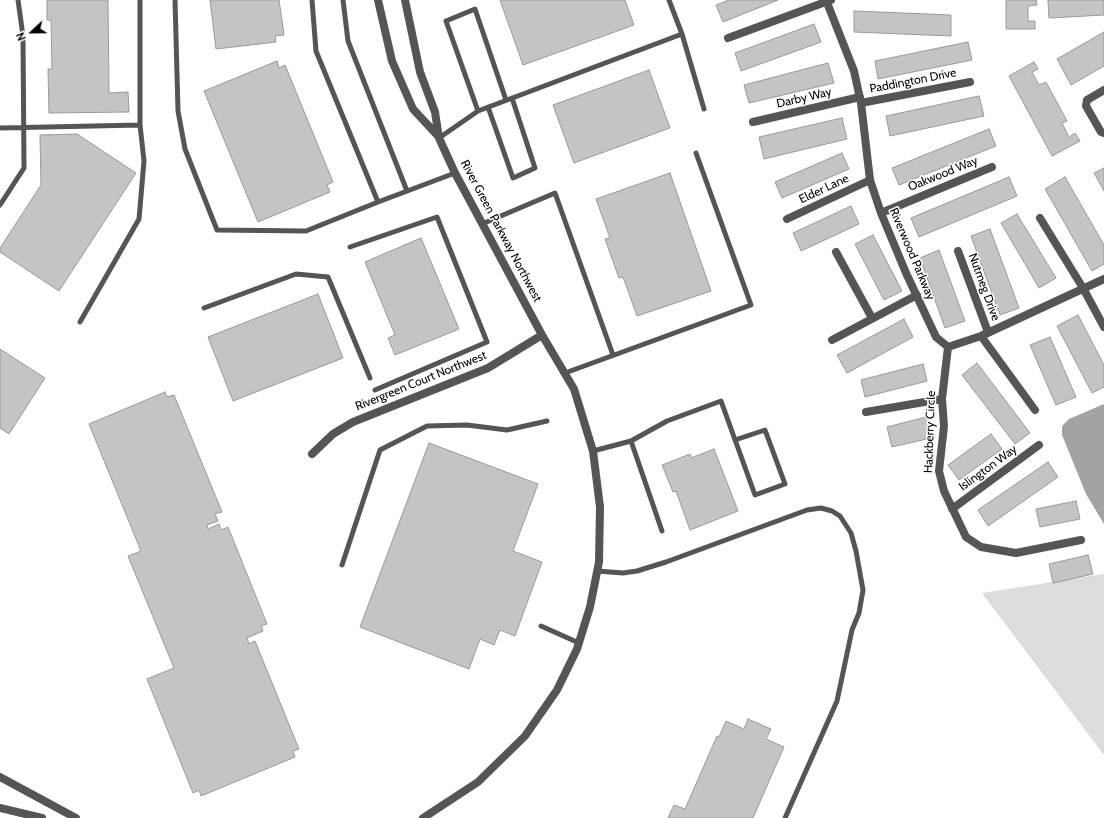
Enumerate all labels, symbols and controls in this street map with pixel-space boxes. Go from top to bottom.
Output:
north arrow [12,12,52,52]
text: N [13,30,29,43]
street label: Paddington Drive [868,66,958,96]
street label: Darby Way [775,85,833,111]
street label: Oakwood Way [906,153,980,195]
street label: River Green Parkway Northwest [457,157,545,305]
street label: Elder Lane [797,171,851,207]
street label: Riverwood Parkway [886,206,938,302]
street label: Nutmeg Drive [965,251,1003,323]
street label: Rivergreen Court Northwest [353,348,489,414]
street label: Hackberry Circle [921,391,939,473]
street label: Islington Way [956,442,1020,494]

